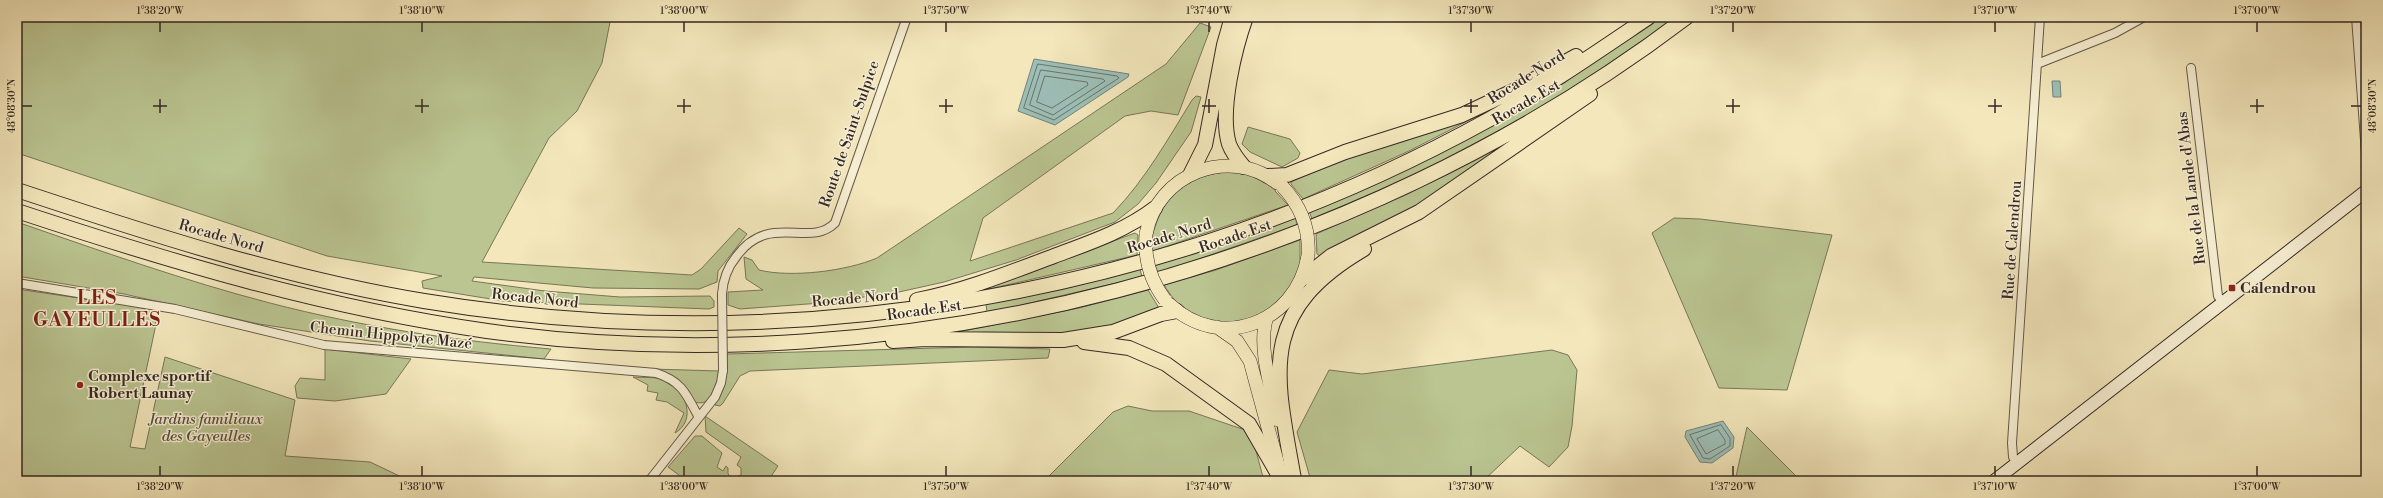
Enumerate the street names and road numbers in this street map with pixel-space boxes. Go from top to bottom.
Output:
street label: Rocade Nord [1484,46,1569,109]
street label: Route de Saint-Sulpice [815,58,884,210]
street label: Rocade Est [1489,75,1564,130]
street label: Rue de la Lande d'Abas [2173,110,2210,266]
street label: Rue de Calendrou [1999,179,2026,300]
street label: Rocade Nord [1125,214,1214,258]
street label: Rocade Nord [176,215,266,258]
street label: Rocade Est [1196,215,1275,258]
street label: Rocade Nord [491,284,580,313]
street label: Rocade Nord [811,285,900,312]
street label: Rocade Est [885,296,963,325]
street label: Chemin Hippolyte Mazé [309,318,473,353]

